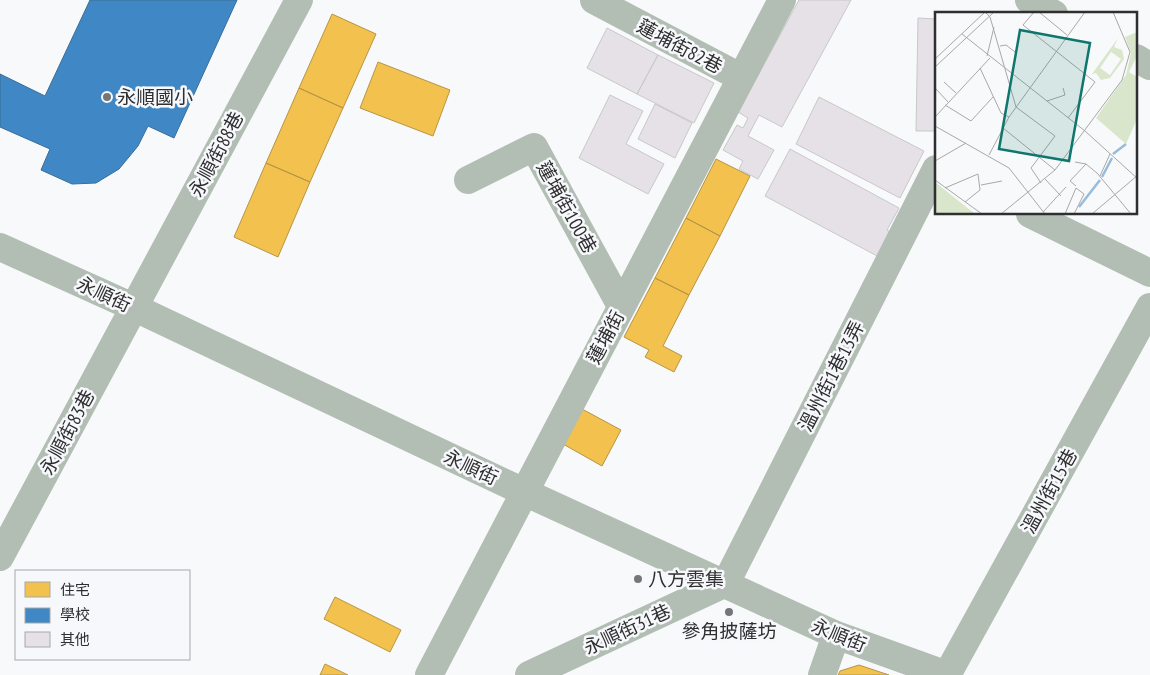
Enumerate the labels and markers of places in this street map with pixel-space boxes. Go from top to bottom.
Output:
place label: 永順國小 [117,85,193,109]
marker: 永順國小 [101,91,113,103]
place label: 八方雲集 [648,567,724,591]
marker: 八方雲集 [632,573,644,585]
marker: 參角披薩坊 [723,606,735,618]
place label: 參角披薩坊 [681,619,777,643]

